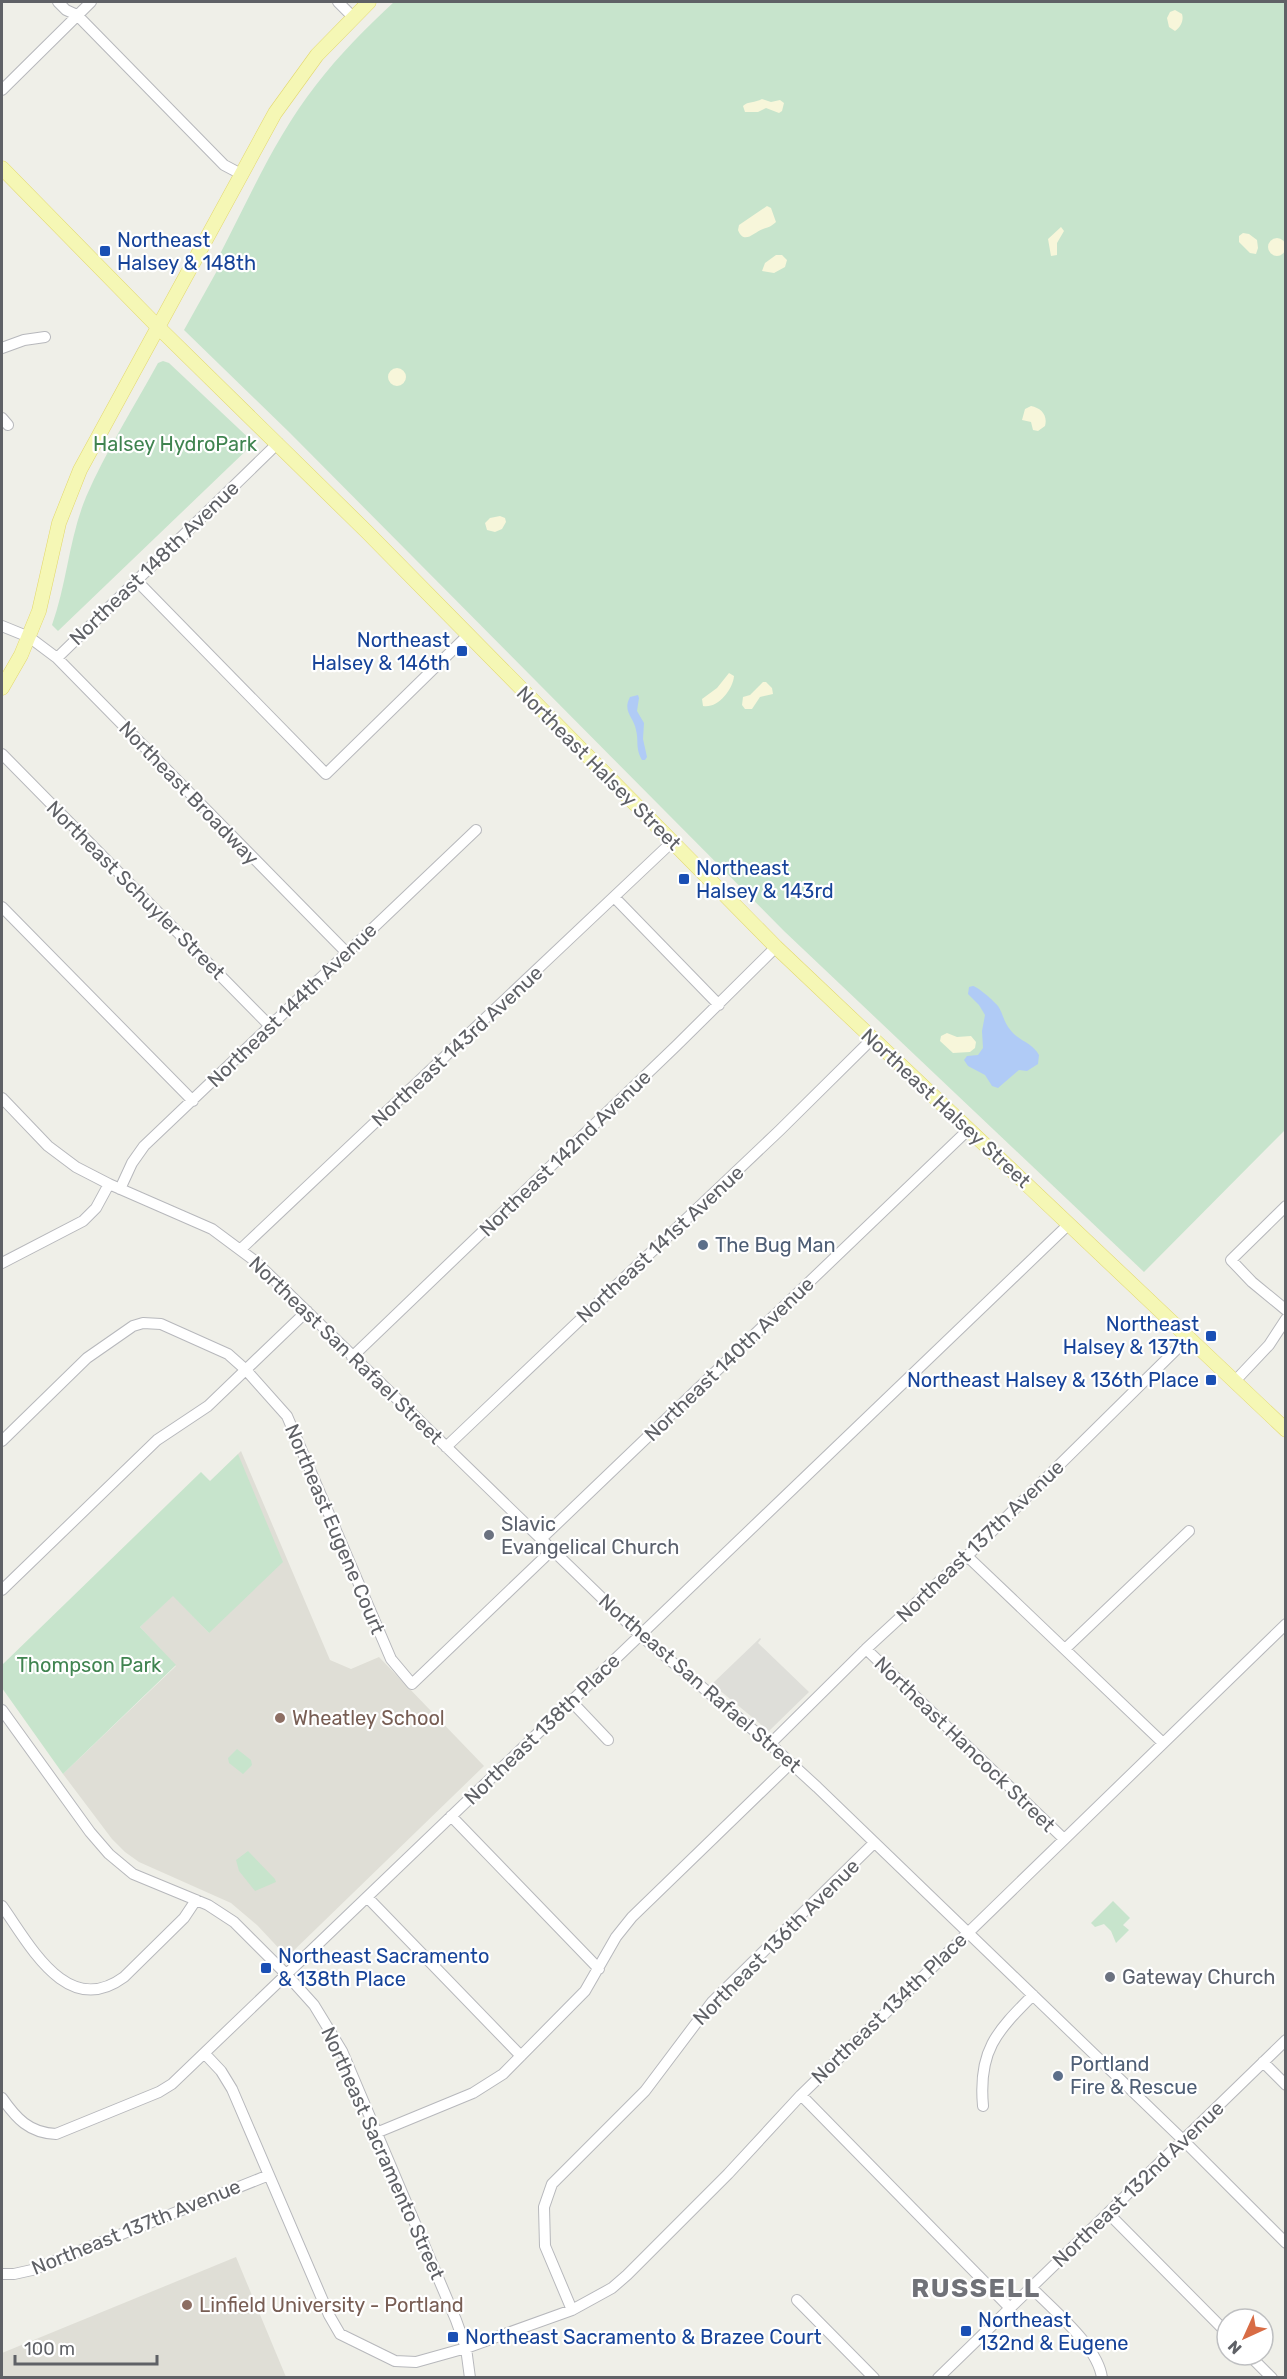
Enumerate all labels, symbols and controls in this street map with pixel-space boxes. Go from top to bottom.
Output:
place label: Northeast Halsey & 148th [117,228,256,275]
marker: Northeast Halsey & 148th [98,244,112,258]
park label: Halsey HydroPark [93,432,258,456]
street label: Northeast 148th Avenue [64,476,244,650]
place label: Northeast Halsey & 146th [312,628,450,675]
marker: Northeast Halsey & 146th [455,644,469,658]
street label: Northeast Halsey Street [512,681,686,855]
street label: Northeast Broadway [114,716,264,870]
street label: Northeast Schuyler Street [42,796,230,984]
place label: Northeast Halsey & 143rd [696,856,834,903]
marker: Northeast Halsey & 143rd [677,872,691,886]
street label: Northeast 144th Avenue [202,918,382,1092]
street label: Northeast 143rd Avenue [367,961,547,1131]
street label: Northeast Halsey Street [856,1023,1036,1193]
street label: Northeast 142nd Avenue [474,1065,656,1241]
street label: Northeast 141st Avenue [571,1160,749,1328]
place label: The Bug Man [715,1233,836,1257]
marker: The Bug Man [696,1238,710,1252]
street label: Northeast San Rafael Street [244,1251,448,1449]
street label: Northeast 140th Avenue [639,1272,819,1446]
place label: Northeast Halsey & 137th [1063,1312,1199,1359]
marker: Northeast Halsey & 137th [1204,1329,1218,1343]
place label: Northeast Halsey & 136th Place [907,1368,1199,1392]
marker: Northeast Halsey & 136th Place [1204,1373,1218,1387]
street label: Northeast Eugene Court [280,1420,390,1638]
street label: Northeast 137th Avenue [891,1455,1069,1627]
place label: Slavic Evangelical Church [501,1512,680,1559]
marker: Slavic Evangelical Church [482,1528,496,1542]
street label: Northeast San Rafael Street [594,1589,806,1777]
street label: Northeast 138th Place [459,1648,625,1810]
street label: Northeast Hancock Street [870,1651,1060,1837]
park label: Thompson Park [17,1653,162,1677]
place label: Wheatley School [292,1706,445,1730]
marker: Wheatley School [273,1711,287,1725]
street label: Northeast 136th Avenue [688,1854,864,2030]
street label: Northeast 134th Place [806,1927,972,2089]
place label: Northeast Sacramento & 138th Place [278,1944,489,1991]
marker: Northeast Sacramento & 138th Place [259,1961,273,1975]
place label: Gateway Church [1122,1965,1275,1989]
marker: Gateway Church [1103,1970,1117,1984]
street label: Northeast Sacramento Street [316,2023,450,2283]
place label: Portland Fire & Rescue [1070,2052,1197,2099]
marker: Portland Fire & Rescue [1051,2069,1065,2083]
street label: Northeast 132nd Avenue [1047,2096,1229,2272]
street label: Northeast 137th Avenue [28,2174,244,2280]
district label: RUSSELL [911,2273,1041,2304]
place label: Linfield University - Portland [199,2293,464,2317]
marker: Linfield University - Portland [180,2298,194,2312]
north arrow [1215,2307,1275,2367]
place label: Northeast 132nd & Eugene [978,2308,1129,2355]
marker: Northeast 132nd & Eugene [959,2324,973,2338]
place label: Northeast Sacramento & Brazee Court [465,2325,822,2349]
scale bar [15,2328,158,2366]
marker: Northeast Sacramento & Brazee Court [446,2330,460,2344]
text: N [1224,2336,1246,2358]
text: 100 m [24,2338,75,2360]

